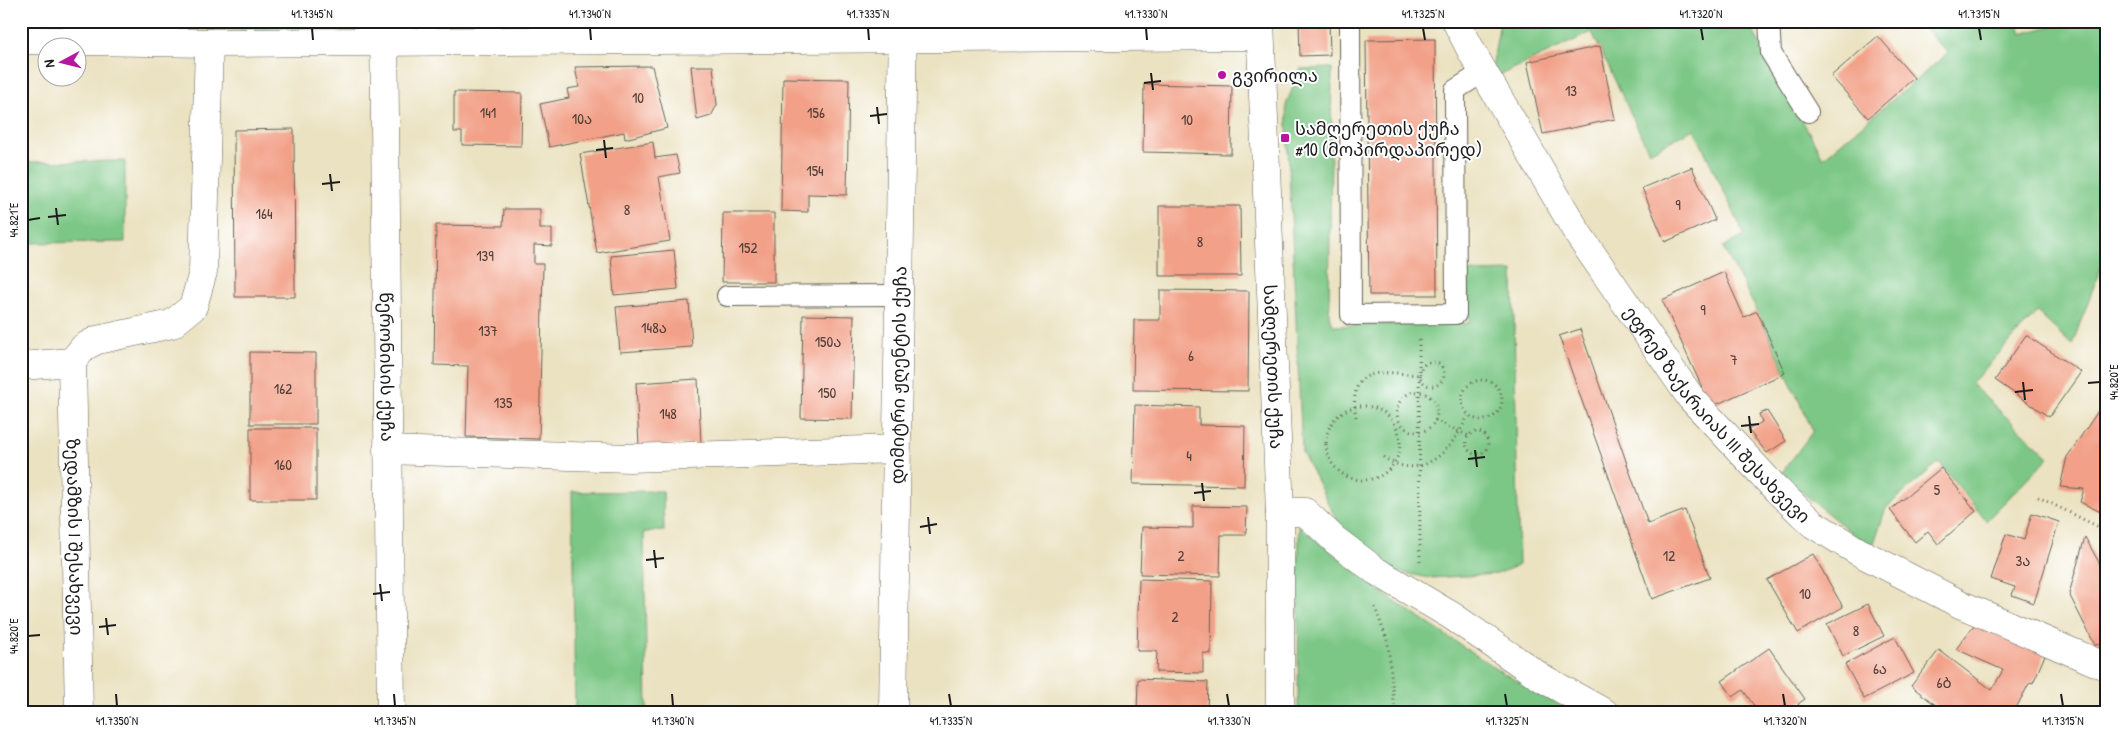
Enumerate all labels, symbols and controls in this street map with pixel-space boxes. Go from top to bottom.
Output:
text: 41.7345°N [291,5,333,22]
text: 41.7340°N [569,5,611,22]
text: 41.7335°N [847,5,889,22]
text: 41.7330°N [1125,5,1167,22]
text: 41.7325°N [1402,5,1444,22]
text: 41.7320°N [1680,5,1722,22]
text: 41.7315°N [1958,5,2000,22]
north arrow [38,38,88,88]
text: N [39,58,58,69]
place label: გვირილა [1232,63,1318,88]
marker: გვირილა [1216,69,1228,81]
house number: 13 [1565,80,1577,101]
house number: 10 [632,87,644,108]
house number: 141 [480,102,496,123]
house number: 156 [807,102,825,123]
house number: 10ა [572,108,592,129]
house number: 10 [1181,109,1193,130]
place label: სამღერეთის ქუჩა #10 (მოპირდაპირედ) [1295,116,1482,162]
marker: სამღერეთის ქუჩა #10 (მოპირდაპირედ) [1279,132,1291,144]
house number: 154 [806,160,824,181]
house number: 9 [1675,194,1681,215]
house number: 8 [624,199,630,220]
text: 44.821°E [5,202,22,237]
house number: 164 [255,203,273,224]
house number: 8 [1197,231,1203,252]
house number: 152 [739,237,757,258]
house number: 139 [476,245,494,266]
street label: დიმიტრი ჟღენტის ქუჩა [884,266,912,484]
street label: სამღერეთის ქუჩა [1258,284,1290,450]
street label: წერონისის ქუჩა [374,292,401,442]
house number: 9 [1700,299,1706,320]
street label: ეფრემ ზაქარაიას III შესახვევი [1619,301,1816,528]
house number: 148ა [641,317,667,338]
house number: 137 [478,320,498,341]
house number: 150ა [815,331,841,352]
house number: 6 [1188,345,1194,366]
house number: 7 [1730,349,1738,370]
text: 44.820°E [2105,363,2122,400]
house number: 162 [274,378,292,399]
house number: 150 [818,382,837,403]
house number: 135 [494,392,513,413]
house number: 148 [659,403,677,424]
street label: ზედამზის I შესახვევი [61,438,90,636]
house number: 4 [1186,445,1192,466]
house number: 160 [274,454,292,475]
house number: 5 [1934,479,1941,500]
house number: 2 [1177,545,1185,566]
house number: 12 [1663,545,1675,566]
house number: 3ა [2016,550,2030,571]
house number: 10 [1799,583,1811,604]
house number: 2 [1171,606,1179,627]
text: 44.820°E [5,617,22,654]
house number: 8 [1853,620,1859,641]
house number: 6ა [1873,658,1887,679]
house number: 6ბ [1936,672,1952,693]
text: 41.7350°N [96,712,138,729]
text: 41.7345°N [374,712,416,729]
text: 41.7340°N [652,712,694,729]
text: 41.7335°N [930,712,972,729]
text: 41.7330°N [1208,712,1250,729]
text: 41.7325°N [1486,712,1528,729]
text: 41.7320°N [1764,712,1806,729]
text: 41.7315°N [2042,712,2084,729]

